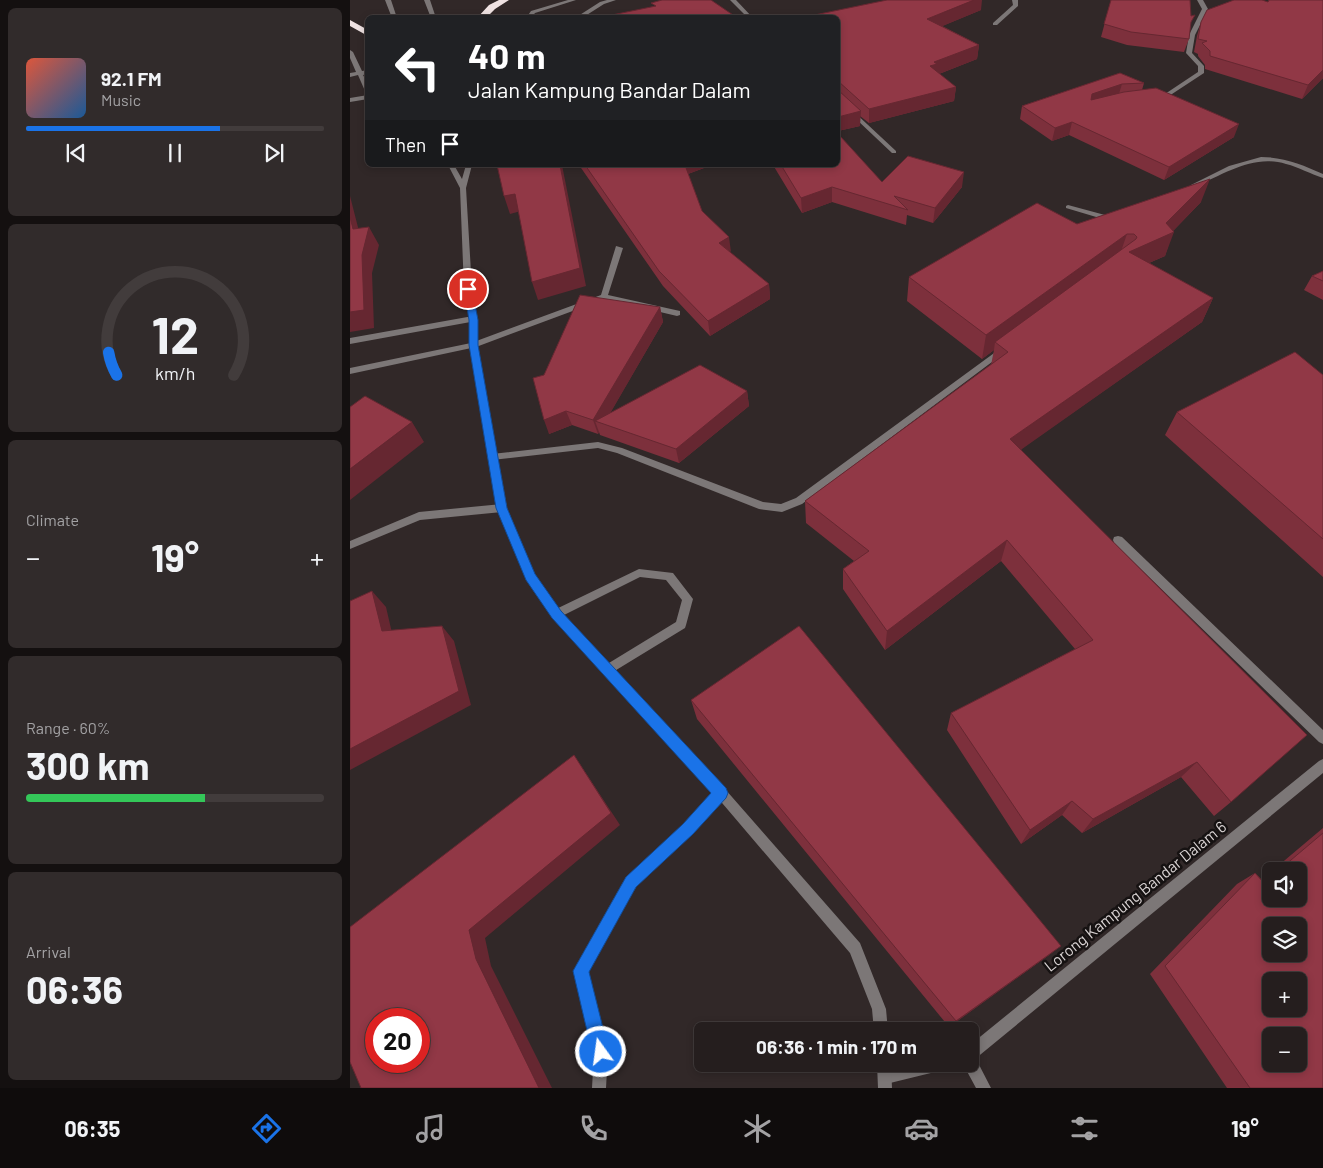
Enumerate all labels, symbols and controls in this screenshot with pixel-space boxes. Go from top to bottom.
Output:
text: 40 m [468,34,545,76]
icon: left [385,35,450,100]
text: 92.1 FM [101,67,162,90]
text: Jalan Kampung Bandar Dalam [468,76,751,102]
text: Music [101,90,141,109]
icon: arrive [436,130,464,158]
text: Then [385,133,426,156]
icon: previous [62,139,90,167]
icon: pause [161,139,189,167]
icon: next [260,139,288,167]
pin [447,268,489,310]
icon: arrive [454,275,482,303]
text: 12 [151,302,199,364]
text: km/h [155,362,195,384]
text: Climate [26,510,79,529]
text: 19° [151,534,199,580]
text: − [26,540,40,574]
text: + [310,540,324,574]
text: Range · 60% [26,718,110,737]
text: 300 km [26,742,149,788]
street label: Lorong Kampung Bandar Dalam 6 [1040,816,1230,975]
map controls [1262,862,1307,1072]
button: sound [1262,862,1307,907]
button: layers [1262,917,1307,962]
text: Arrival [26,942,71,961]
text: 06:36 [26,966,123,1012]
button: + [1262,972,1307,1017]
speed limit sign: 20 [365,1008,430,1073]
position arrow [574,1025,626,1077]
button: − [1262,1027,1307,1072]
text: 06:36 · 1 min · 170 m [756,1035,917,1058]
icon: directions [249,1111,284,1146]
icon: music [413,1111,448,1146]
icon: phone [576,1111,611,1146]
icon: climate [740,1111,775,1146]
icon: car [904,1111,939,1146]
icon: filters [1067,1111,1102,1146]
text: 06:35 [64,1115,120,1141]
text: 19° [1231,1115,1259,1141]

